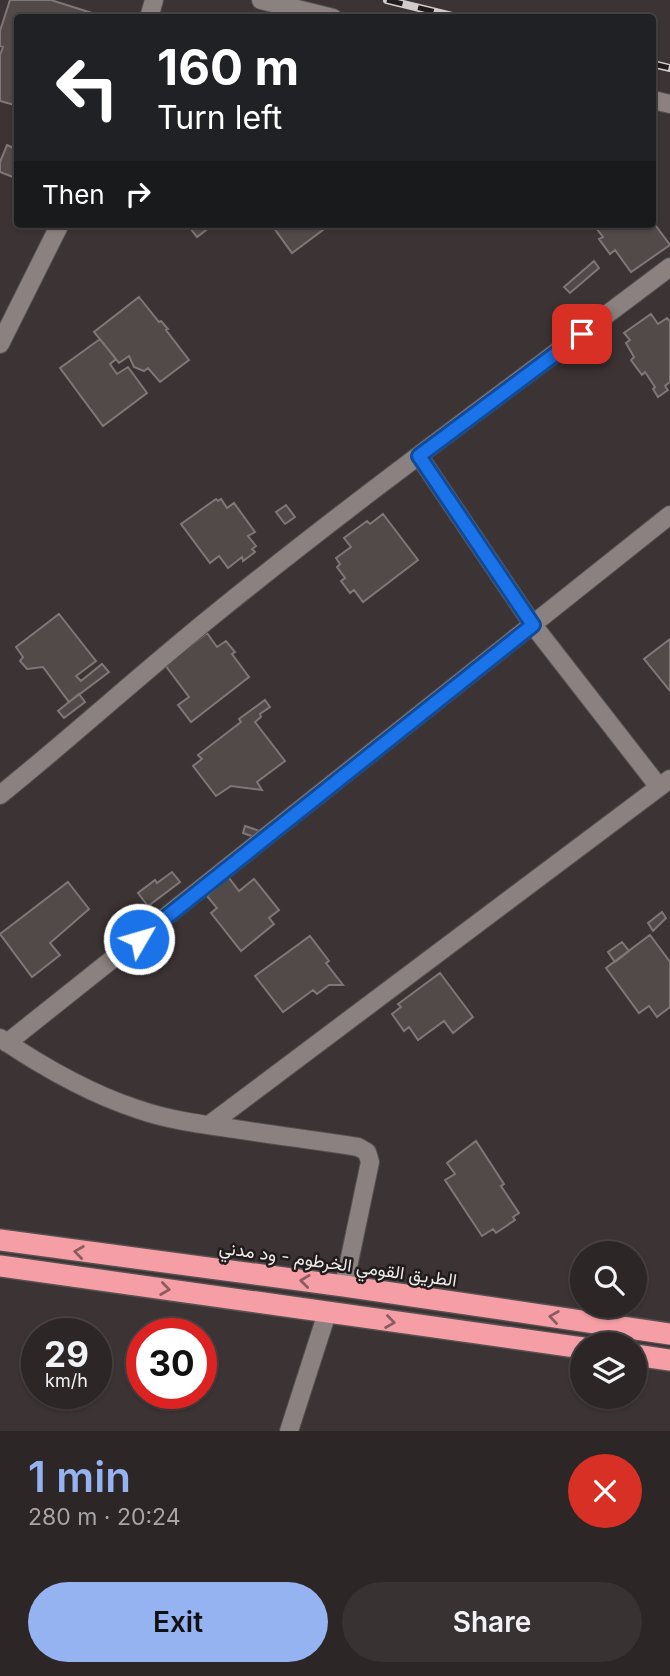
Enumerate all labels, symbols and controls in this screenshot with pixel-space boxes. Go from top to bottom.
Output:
text: 160 m [157,38,299,97]
icon: left [42,42,133,133]
text: Turn left [157,98,282,137]
icon: right [119,175,157,213]
text: Then [42,179,105,210]
pin [552,304,612,364]
icon: arrive [563,315,601,353]
position arrow [102,902,176,976]
street label: الطريق القومي الخرطوم - ود مدني [217,1236,458,1296]
map controls [570,1241,647,1409]
button: search [570,1241,647,1318]
one-way arrow [73,1244,85,1259]
one-way arrow [299,1273,310,1288]
one-way arrow [159,1281,171,1296]
one-way arrow [548,1310,560,1325]
one-way arrow [384,1314,396,1329]
speed limit sign: 30 [126,1318,217,1409]
button: layers [570,1332,647,1409]
text: 29 [44,1333,89,1375]
text: km/h [45,1370,88,1391]
text: 1 min [28,1451,131,1502]
button: close [568,1454,642,1528]
text: 280 m · 20:24 [28,1503,181,1531]
button: Exit [28,1582,328,1662]
button: Share [342,1582,642,1662]

